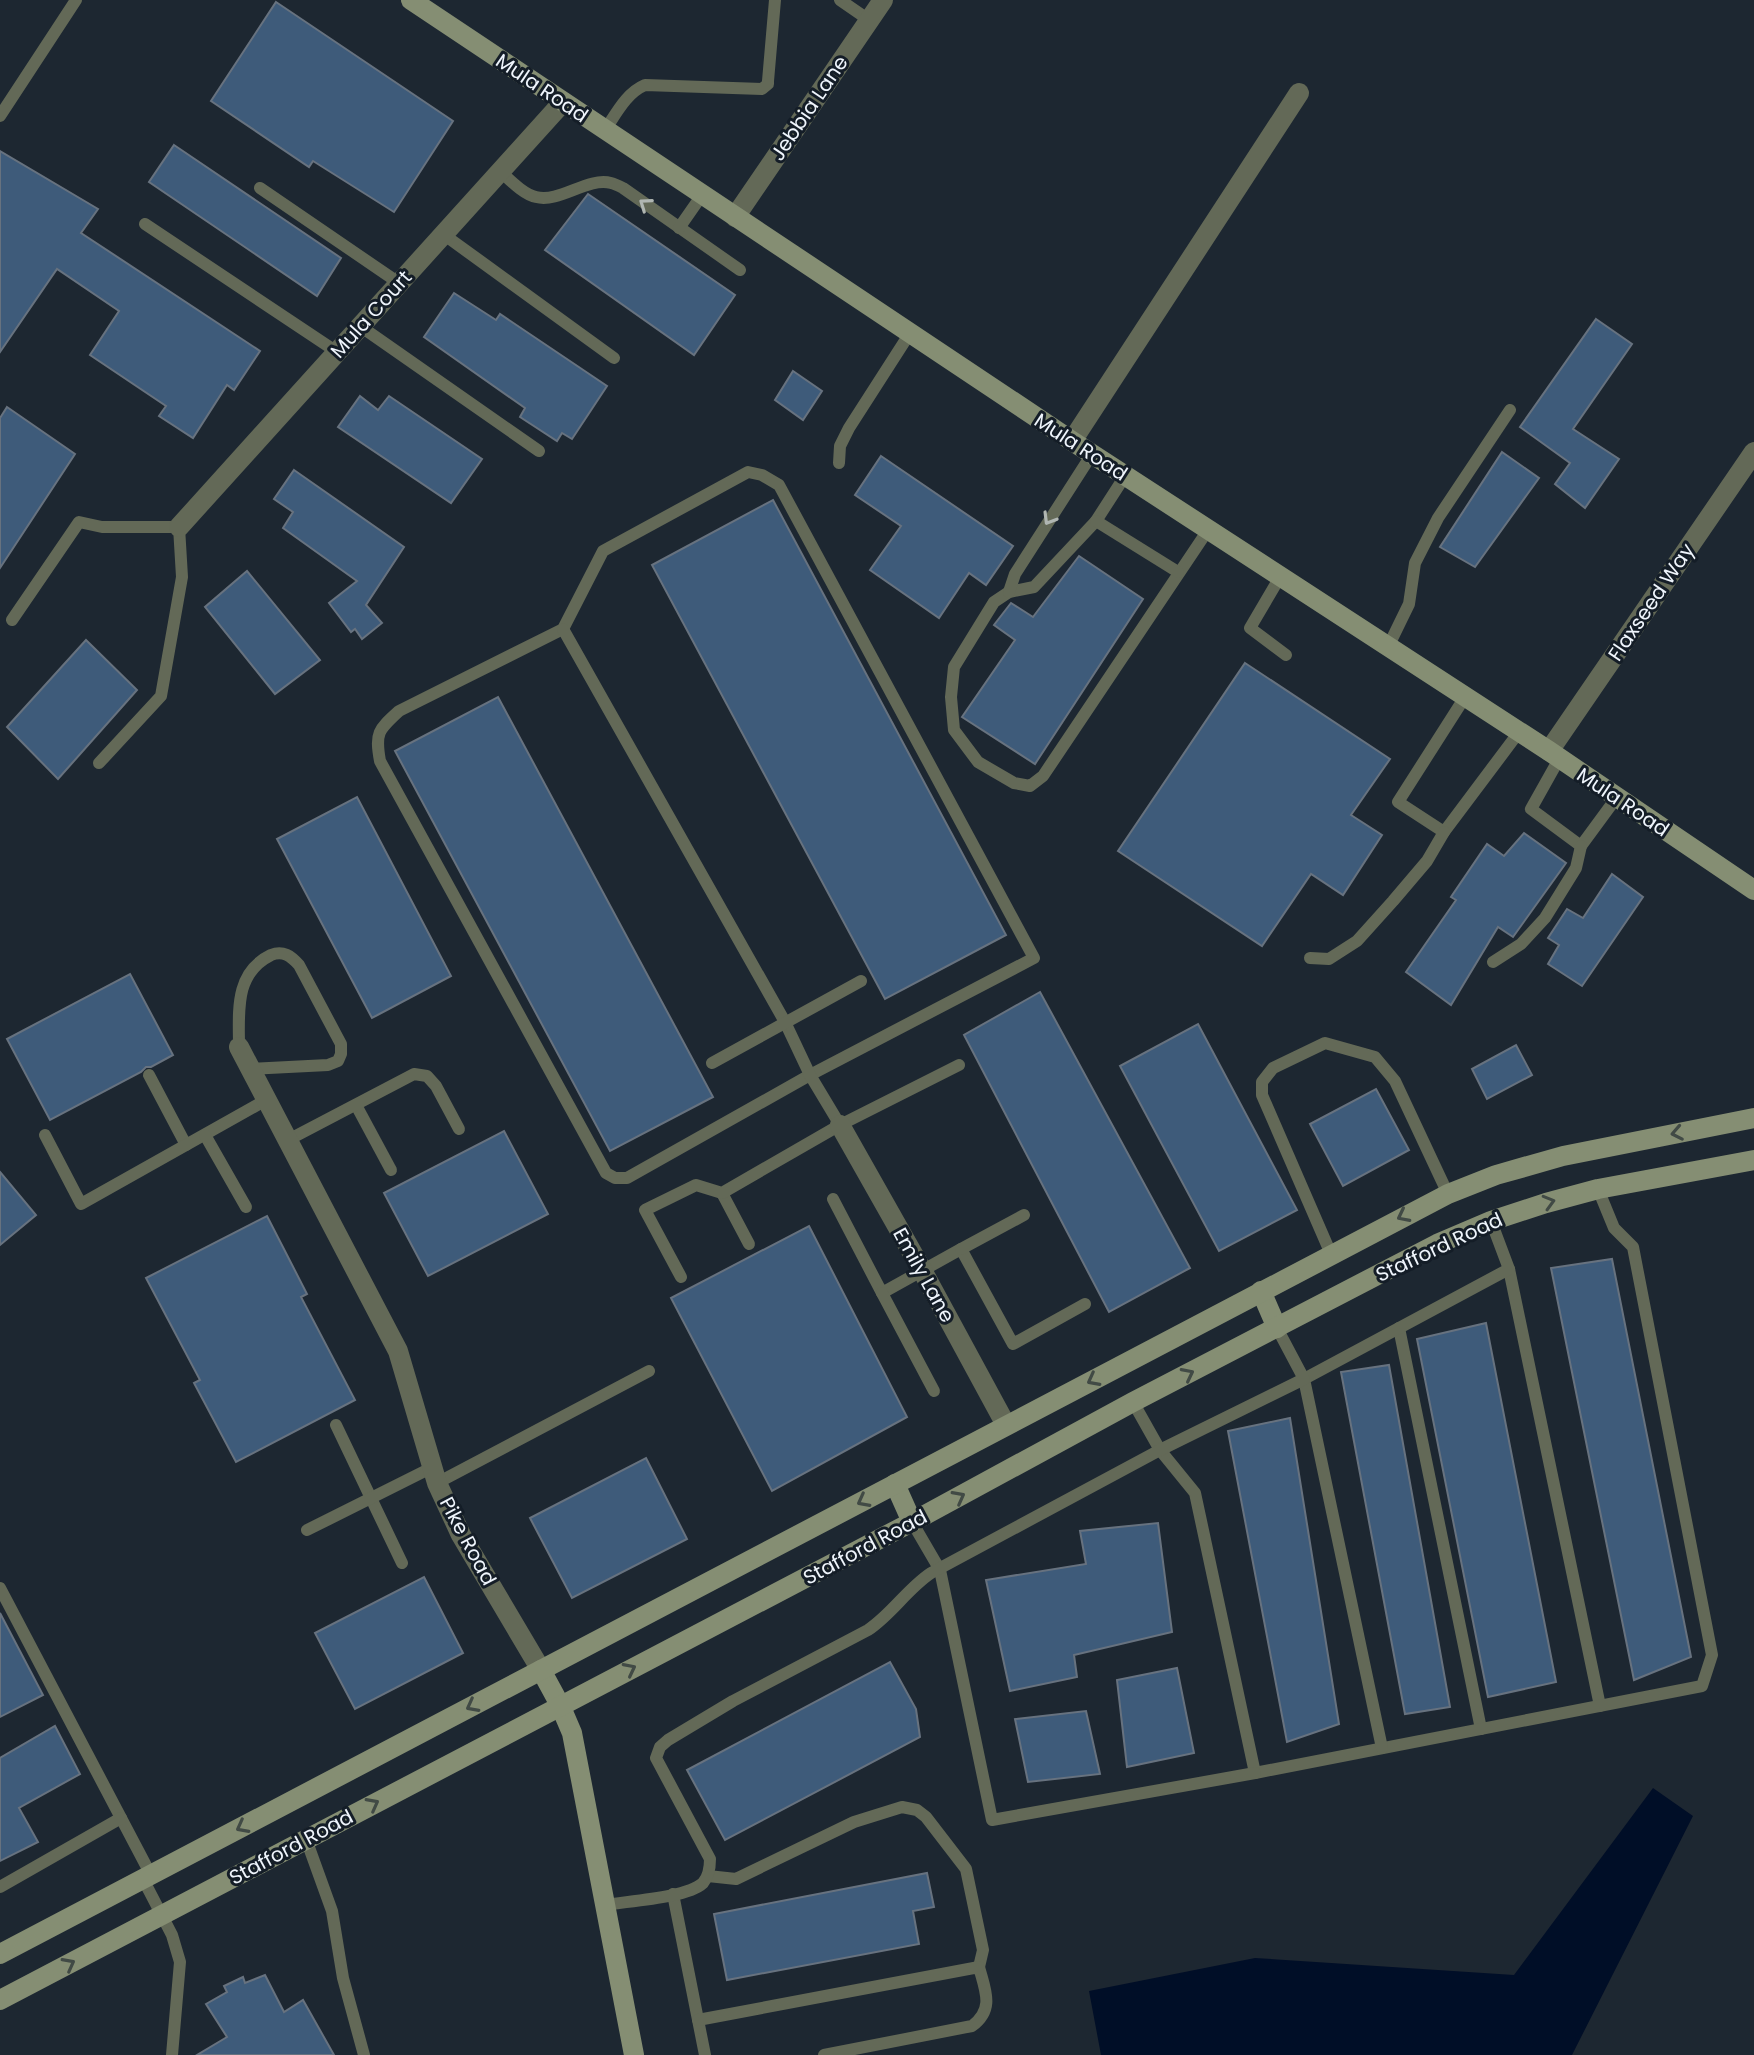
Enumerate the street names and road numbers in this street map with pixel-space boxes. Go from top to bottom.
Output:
street label: Mula Road [490,47,594,129]
street label: Jebbia Lane [764,50,854,166]
street label: Mula Court [324,264,418,364]
street label: Mula Road [1029,406,1133,488]
street label: Flaxseed Way [1601,538,1701,666]
street label: Mula Road [1571,761,1675,843]
street label: Stafford Road [1371,1205,1507,1289]
street label: Emily Lane [886,1222,962,1328]
street label: Pike Road [433,1492,503,1590]
street label: Stafford Road [798,1503,932,1591]
street label: Stafford Road [224,1803,358,1891]

